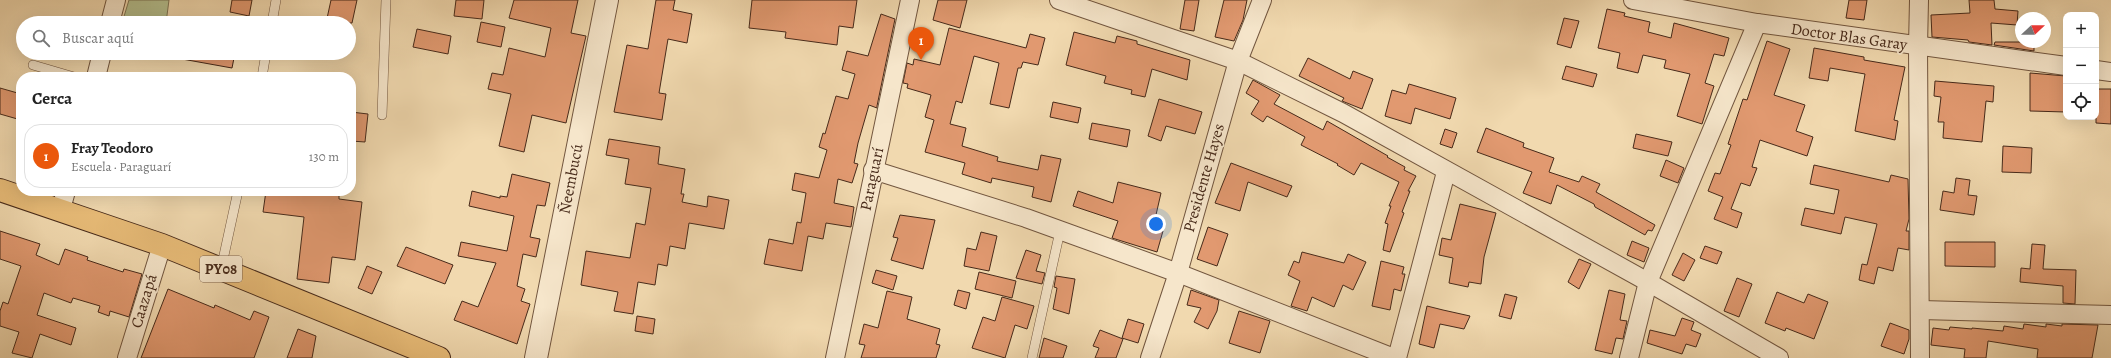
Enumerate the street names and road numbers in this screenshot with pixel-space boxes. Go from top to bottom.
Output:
street label: Doctor Blas Garay [1789,18,1909,56]
street label: Presidente Hayes [1178,121,1230,235]
street label: Ñeembucú [553,142,589,216]
street label: Paraguarí [855,145,889,213]
road number: PY08 [200,256,242,282]
street label: Caazapá [125,271,163,331]

